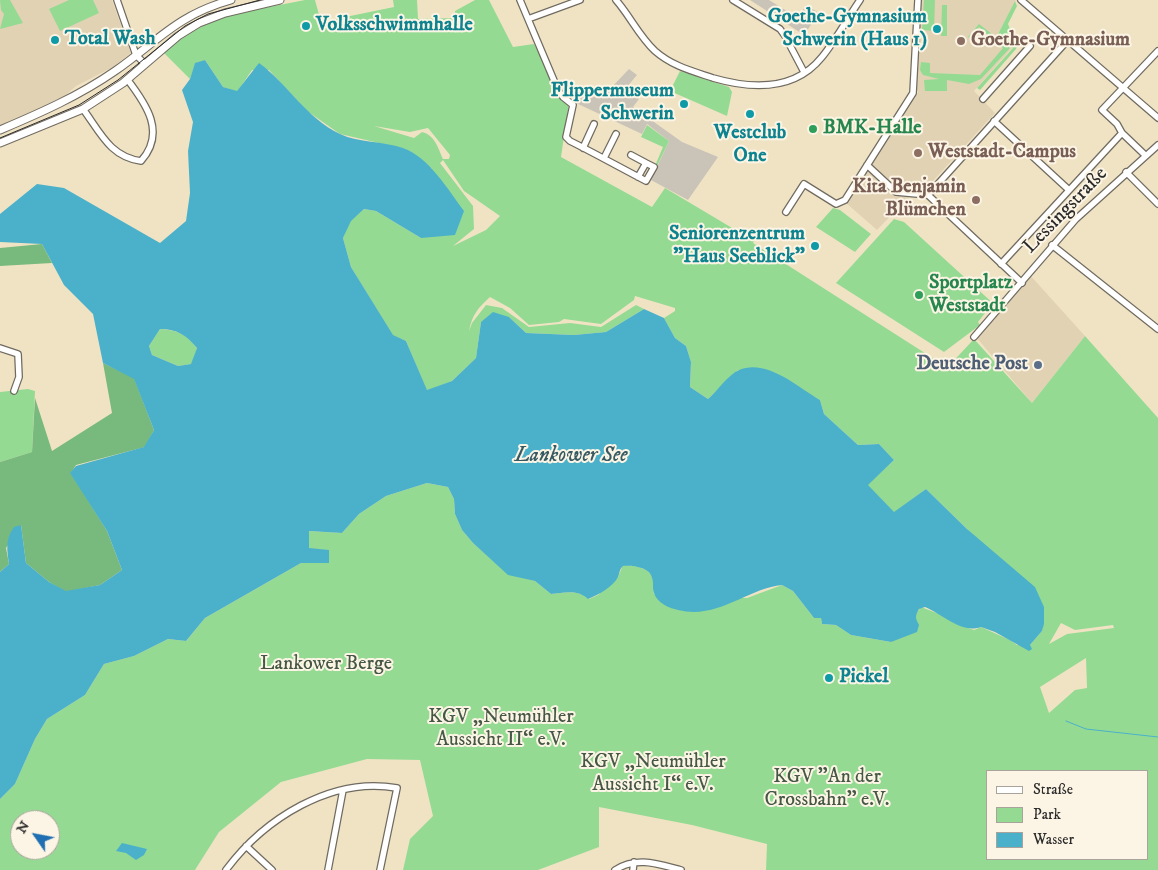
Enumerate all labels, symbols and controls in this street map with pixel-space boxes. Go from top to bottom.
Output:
place label: Goethe-Gymnasium Schwerin (Haus 1) [768,6,927,53]
place label: Volksschwimmhalle [316,14,473,38]
marker: Volksschwimmhalle [300,20,312,32]
marker: Goethe-Gymnasium Schwerin (Haus 1) [931,23,943,35]
place label: Total Wash [65,28,156,52]
place label: Goethe-Gymnasium [971,29,1130,53]
marker: Total Wash [49,34,61,46]
marker: Goethe-Gymnasium [955,35,967,47]
place label: Flippermuseum Schwerin [551,80,674,127]
marker: Flippermuseum Schwerin [678,98,690,110]
marker: Westclub One [744,108,756,120]
place label: BMK-Halle [823,117,922,141]
place label: Westclub One [714,122,786,169]
marker: BMK-Halle [807,123,819,135]
place label: Weststadt-Campus [928,141,1076,165]
marker: Weststadt-Campus [912,147,924,159]
street label: Lessingstraße [1019,163,1113,259]
place label: Kita Benjamin Blümchen [852,176,966,223]
marker: Kita Benjamin Blümchen [970,194,982,206]
place label: Seniorenzentrum "Haus Seeblick" [669,223,805,270]
marker: Seniorenzentrum "Haus Seeblick" [809,240,821,252]
place label: Sportplatz Weststadt [929,272,1013,319]
marker: Sportplatz Weststadt [913,289,925,301]
place label: Deutsche Post [916,353,1028,377]
marker: Deutsche Post [1032,359,1044,371]
water label: Lankower See [515,444,627,470]
park label: Lankower Berge [260,653,392,677]
place label: Pickel [839,666,888,690]
marker: Pickel [823,672,835,684]
park label: KGV „Neumühler Aussicht II“ e.V. [428,706,574,753]
park label: KGV „Neumühler Aussicht I“ e.V. [580,751,726,798]
park label: KGV "An der Crossbahn" e.V. [765,766,889,813]
legend [986,770,1148,860]
text: Straße [1033,780,1073,799]
text: Park [1033,805,1061,824]
north arrow [10,810,60,860]
text: N [13,818,34,837]
text: Wasser [1033,830,1074,849]

